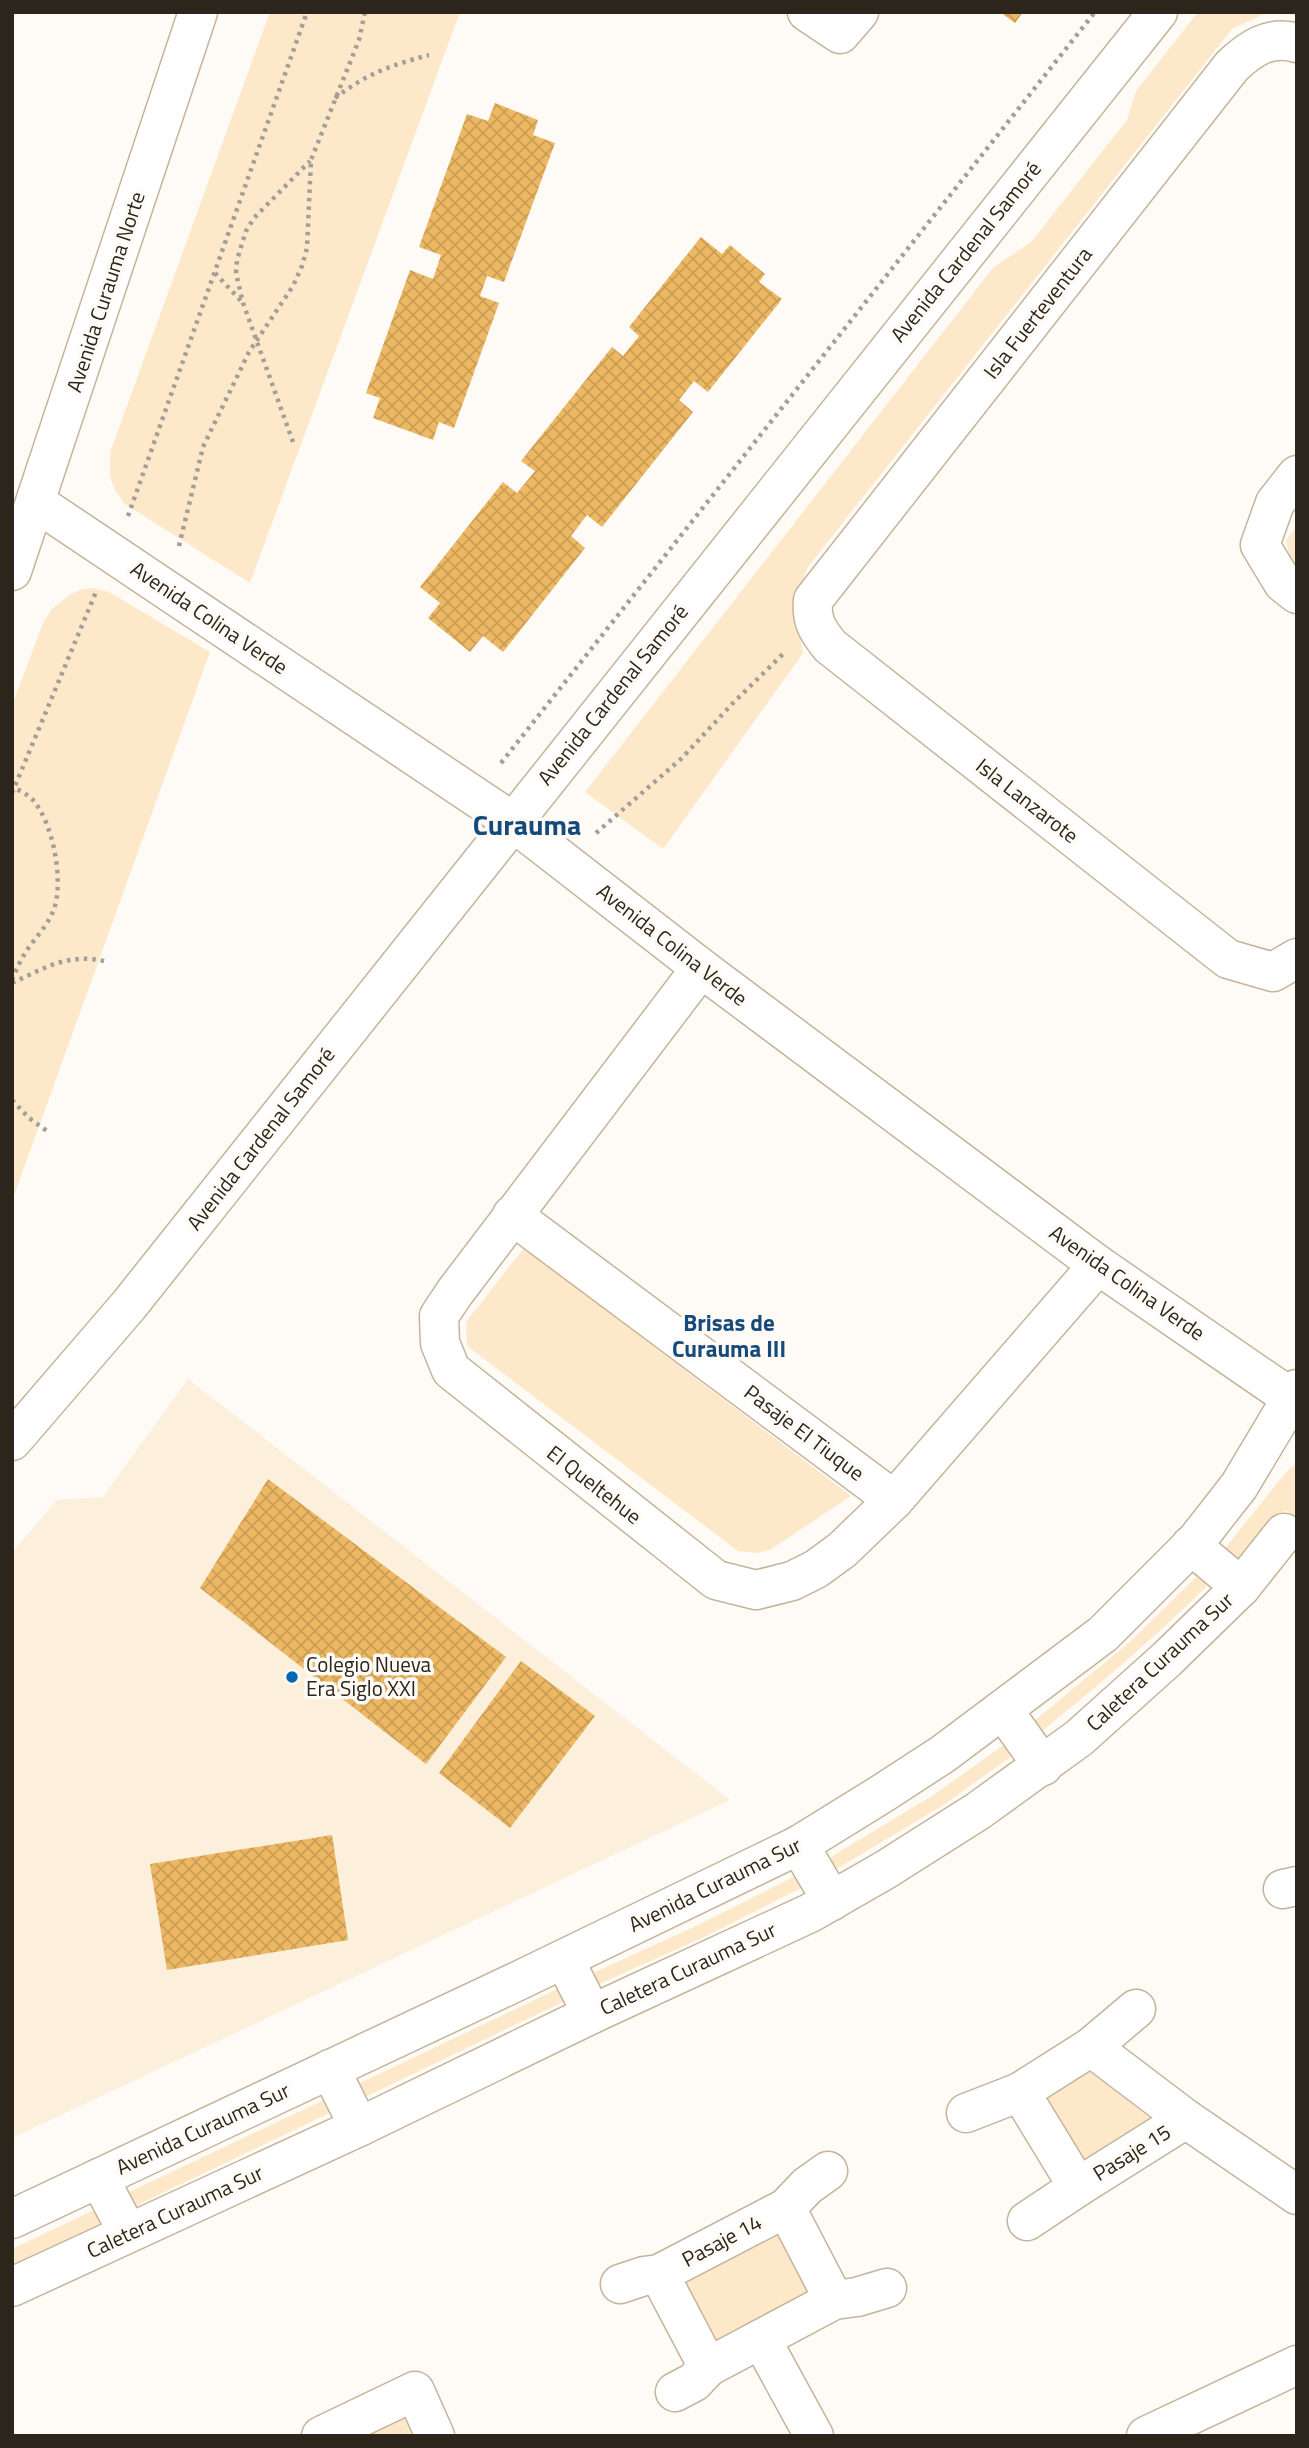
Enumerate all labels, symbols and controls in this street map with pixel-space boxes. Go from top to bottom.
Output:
street label: Avenida Cardenal Samoré [882,154,1048,349]
street label: Avenida Curauma Norte [58,187,153,396]
street label: Isla Fuerteventura [975,239,1100,385]
street label: Avenida Colina Verde [124,553,295,682]
street label: Avenida Cardenal Samoré [529,597,695,792]
street label: Isla Lanzarote [969,750,1086,851]
district label: Curauma [473,803,581,846]
street label: Avenida Colina Verde [590,875,755,1013]
street label: Avenida Cardenal Samoré [178,1040,342,1237]
street label: Avenida Colina Verde [1043,1216,1212,1348]
district label: Brisas de Curauma III [672,1305,786,1366]
street label: Pasaje El Tiuque [738,1376,872,1488]
street label: El Queltehue [540,1437,649,1531]
street label: Caletera Curauma Sur [1078,1584,1240,1738]
place label: Colegio Nueva Era Siglo XXI [306,1648,432,1704]
marker: Colegio Nueva Era Siglo XXI [284,1669,300,1685]
street label: Avenida Curauma Sur [623,1828,806,1940]
street label: Caletera Curauma Sur [594,1913,781,2023]
street label: Avenida Curauma Sur [110,2074,295,2182]
street label: Pasaje 15 [1086,2116,1177,2189]
street label: Caletera Curauma Sur [81,2156,268,2266]
street label: Pasaje 14 [676,2206,767,2275]

